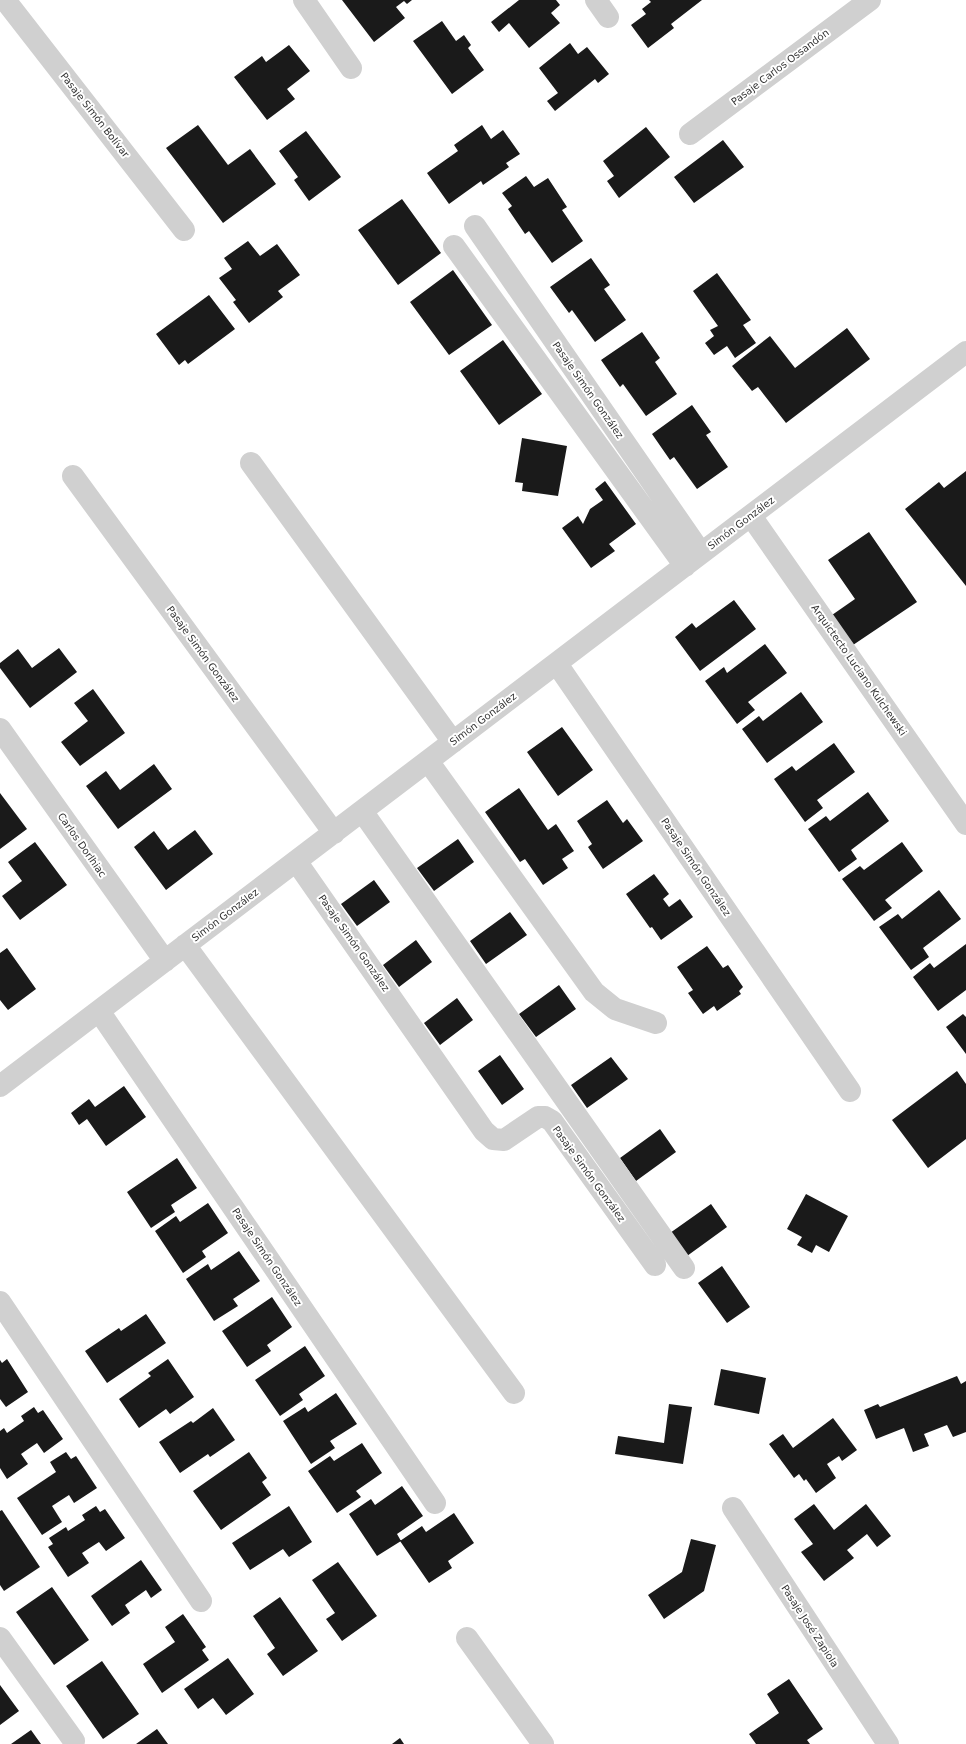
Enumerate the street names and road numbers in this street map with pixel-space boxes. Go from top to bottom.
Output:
street label: Pasaje Carlos Ossandón [729,27,831,107]
street label: Pasaje Simón Bolívar [59,70,132,160]
street label: Pasaje Simón González [550,340,626,440]
street label: Simón González [706,494,776,552]
street label: Arquictecto Luciano Kulchewski [809,602,909,738]
street label: Pasaje Simón González [165,604,241,704]
street label: Simón González [448,690,518,748]
street label: Carlos Dorlhiac [56,811,108,879]
street label: Pasaje Simón González [659,816,733,918]
street label: Simón González [190,886,260,944]
street label: Pasaje Simón González [316,893,392,993]
street label: Pasaje Simón González [551,1124,627,1224]
street label: Pasaje Simón González [230,1206,304,1308]
street label: Pasaje José Zapiola [779,1583,841,1669]

